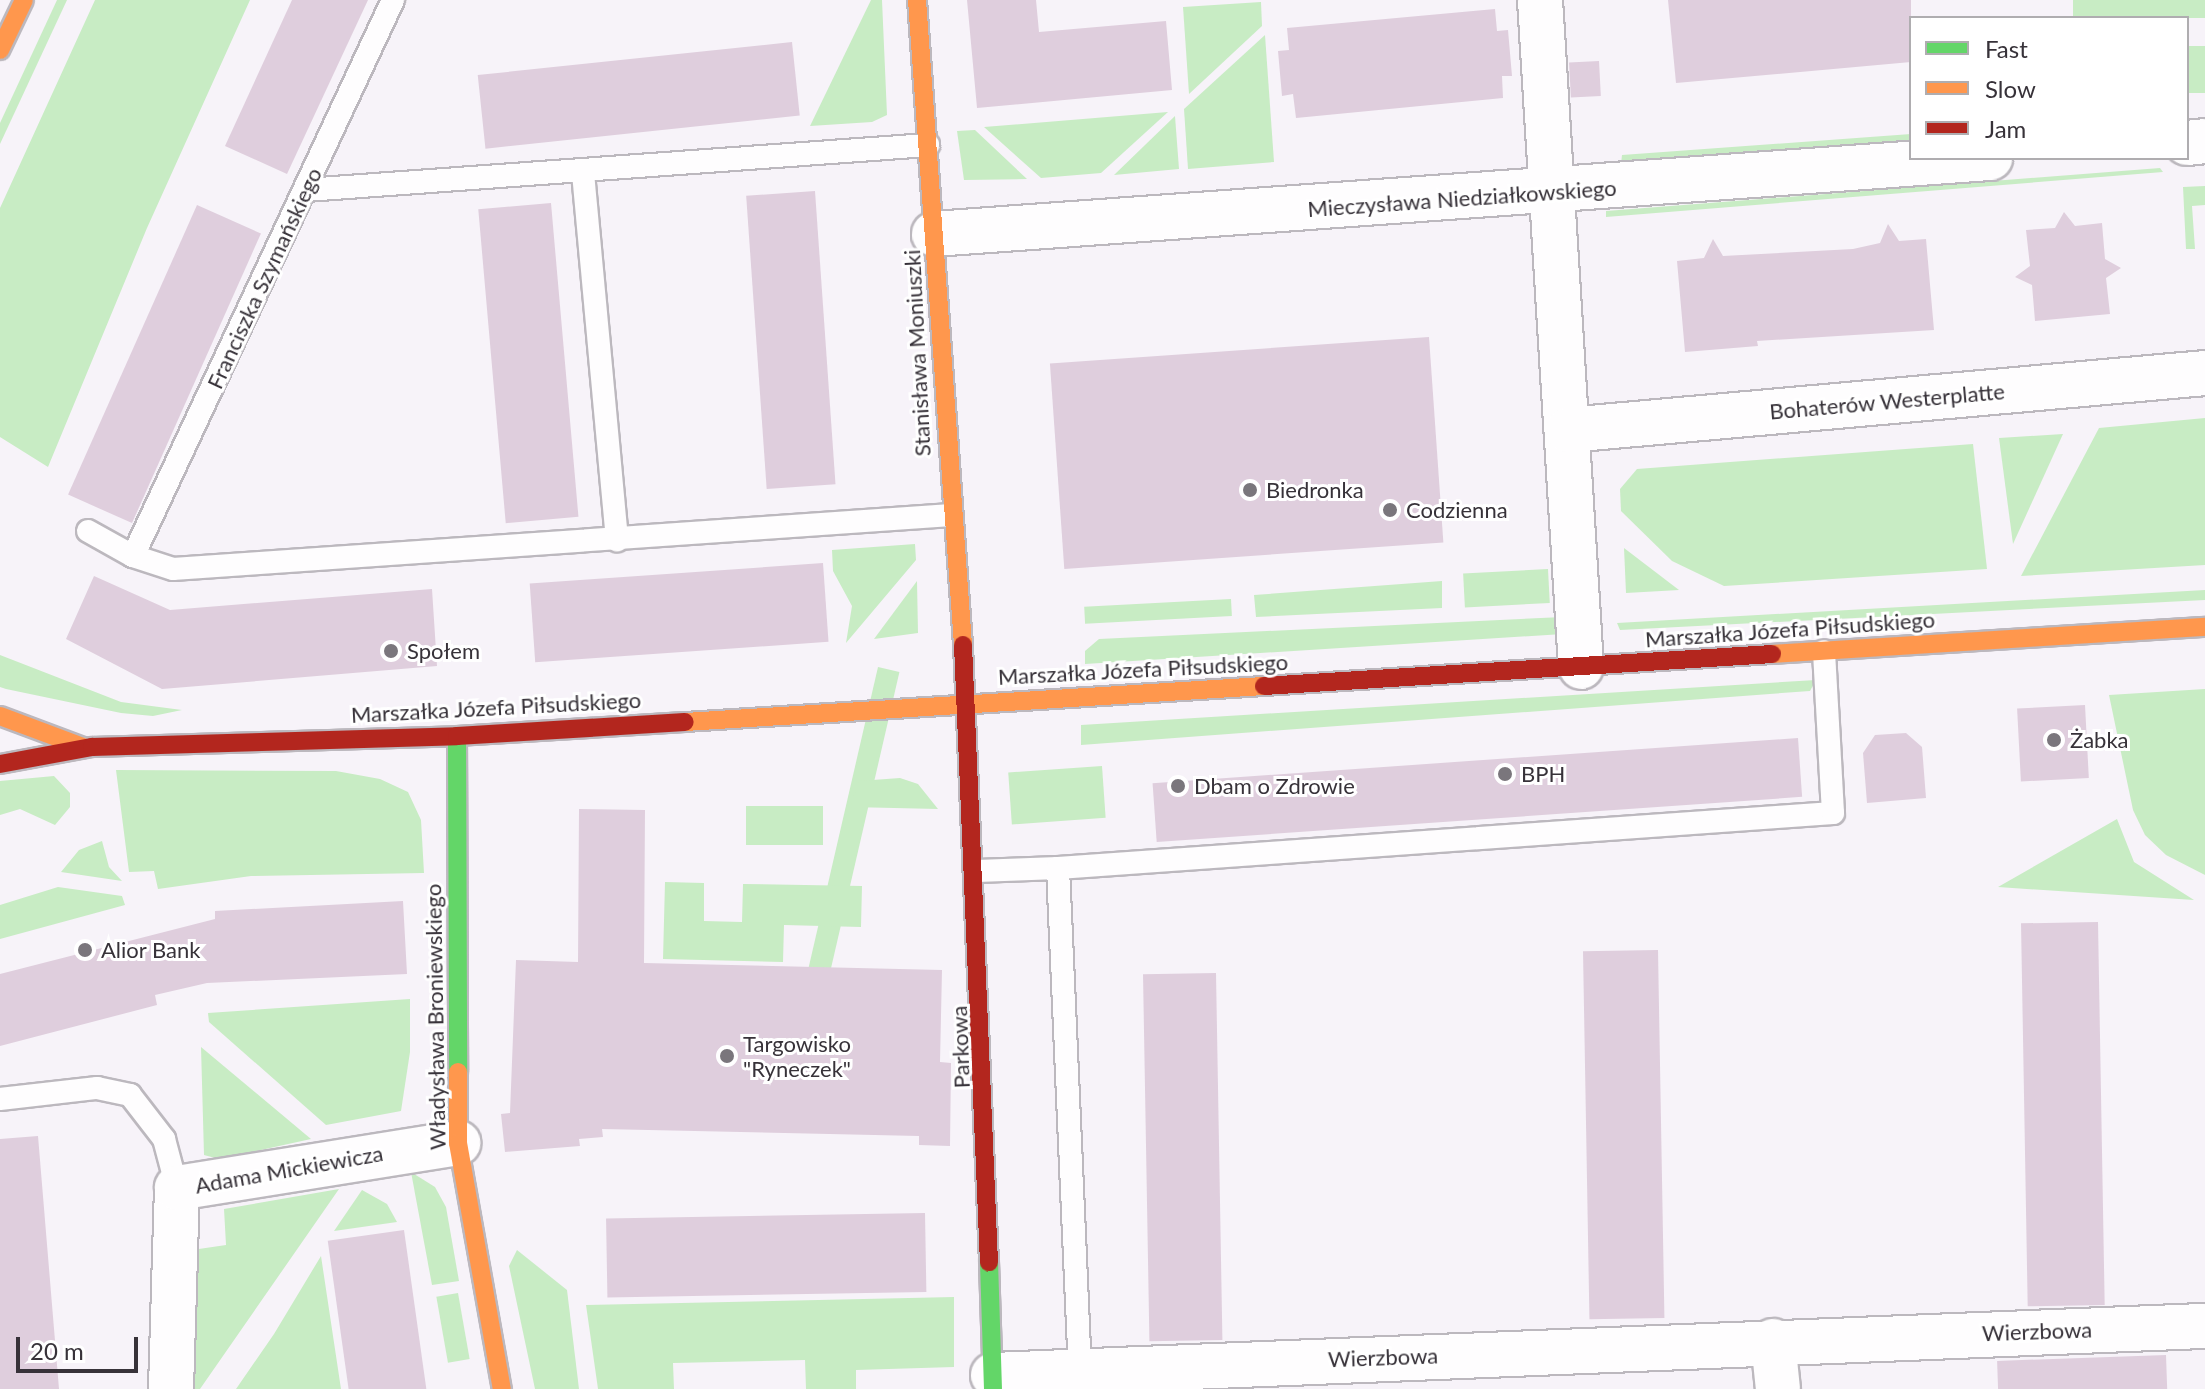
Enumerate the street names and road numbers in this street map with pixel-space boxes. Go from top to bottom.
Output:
street label: Franciszka Szymańskiego [201,163,327,393]
street label: Mieczysława Niedziałkowskiego [1307,174,1617,222]
street label: Stanisława Moniuszki [898,249,936,457]
street label: Bohaterów Westerplatte [1768,378,2006,424]
street label: Marszałka Józefa Piłsudskiego [1644,606,1936,652]
street label: Marszałka Józefa Piłsudskiego [997,648,1289,690]
street label: Marszałka Józefa Piłsudskiego [350,686,642,728]
street label: Władysława Broniewskiego [419,884,451,1150]
street label: Parkowa [945,1005,975,1089]
street label: Adama Mickiewicza [193,1139,385,1199]
street label: Wierzbowa [1981,1316,2093,1346]
street label: Wierzbowa [1327,1342,1439,1372]

